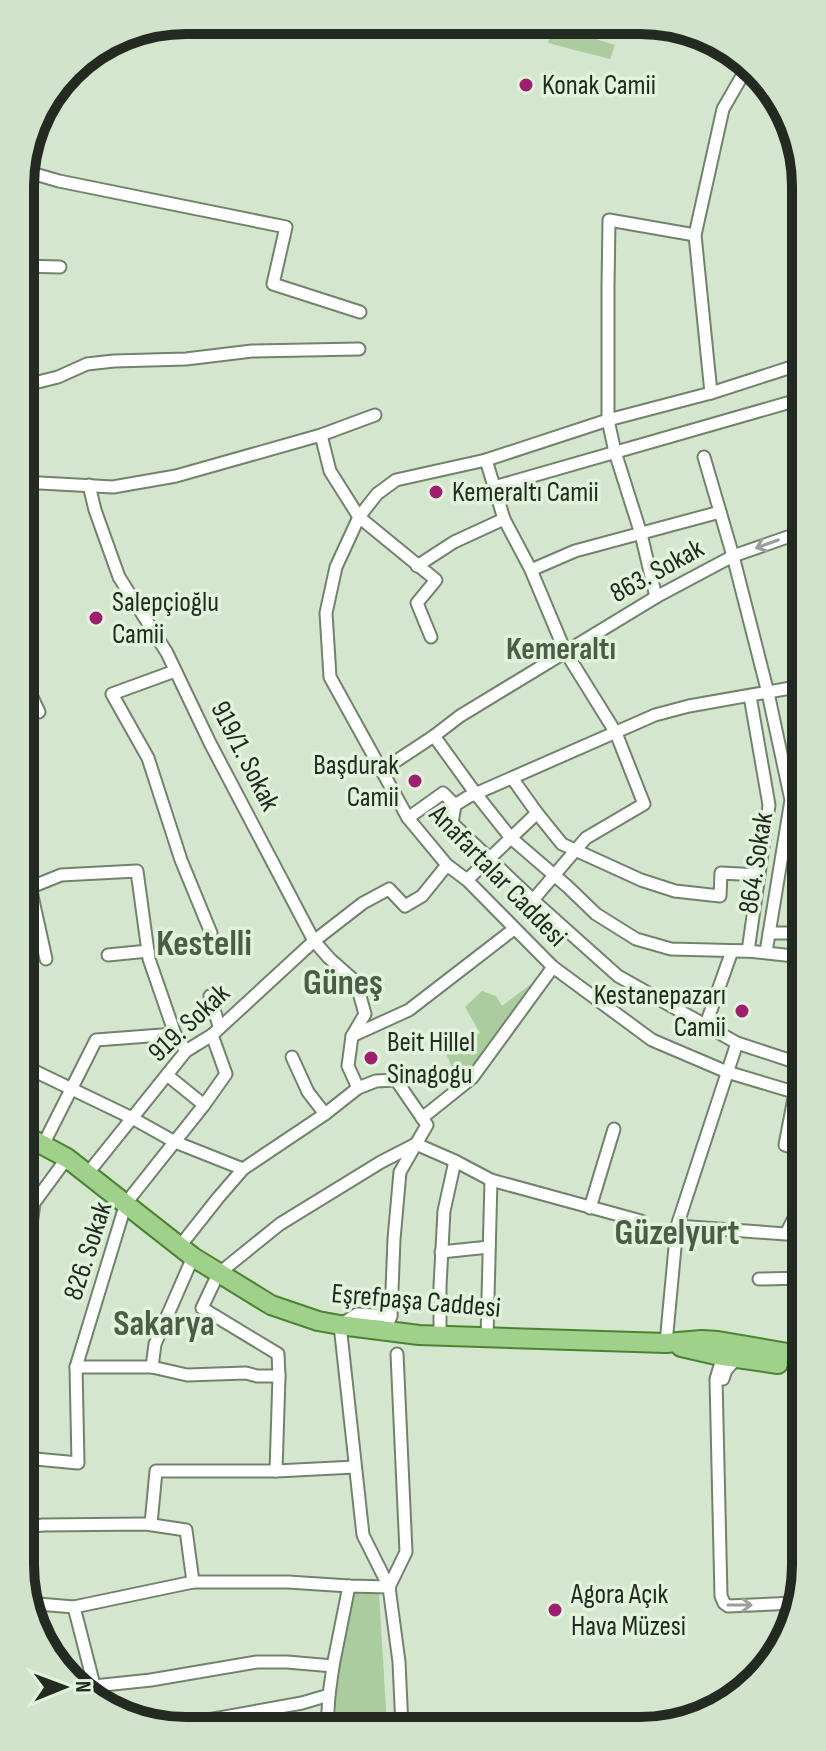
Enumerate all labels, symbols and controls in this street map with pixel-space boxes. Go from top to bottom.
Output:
place label: Konak Camii [542,69,656,102]
marker: Konak Camii [517,76,535,94]
place label: Kemeraltı Camii [452,476,599,509]
marker: Kemeraltı Camii [427,483,445,501]
street label: 863. Sokak [604,532,710,610]
one-way arrow [755,538,780,552]
place label: Salepçioğlu Camii [112,586,219,651]
marker: Salepçioğlu Camii [87,609,105,627]
district label: Kemeraltı [506,630,616,669]
street label: 919/1. Sokak [203,696,287,817]
place label: Başdurak Camii [313,749,399,814]
marker: Başdurak Camii [406,772,424,790]
street label: Anafartalar Caddesi [422,798,574,954]
street label: 864. Sokak [732,810,780,916]
district label: Kestelli [156,923,252,966]
district label: Güneş [303,962,383,1005]
street label: 919. Sokak [141,977,237,1069]
place label: Kestanepazarı Camii [594,979,726,1044]
marker: Kestanepazarı Camii [733,1002,751,1020]
place label: Beit Hillel Sinagogu [387,1026,475,1091]
marker: Beit Hillel Sinagogu [362,1049,380,1067]
street label: 826. Sokak [57,1197,119,1304]
district label: Güzelyurt [615,1212,740,1255]
street label: Eşrefpaşa Caddesi [330,1277,502,1325]
district label: Sakarya [113,1303,215,1346]
place label: Agora Açık Hava Müzesi [570,1578,686,1643]
one-way arrow [726,1597,753,1612]
marker: Agora Açık Hava Müzesi [546,1601,564,1619]
north arrow [24,1647,104,1727]
text: N [69,1681,96,1693]

